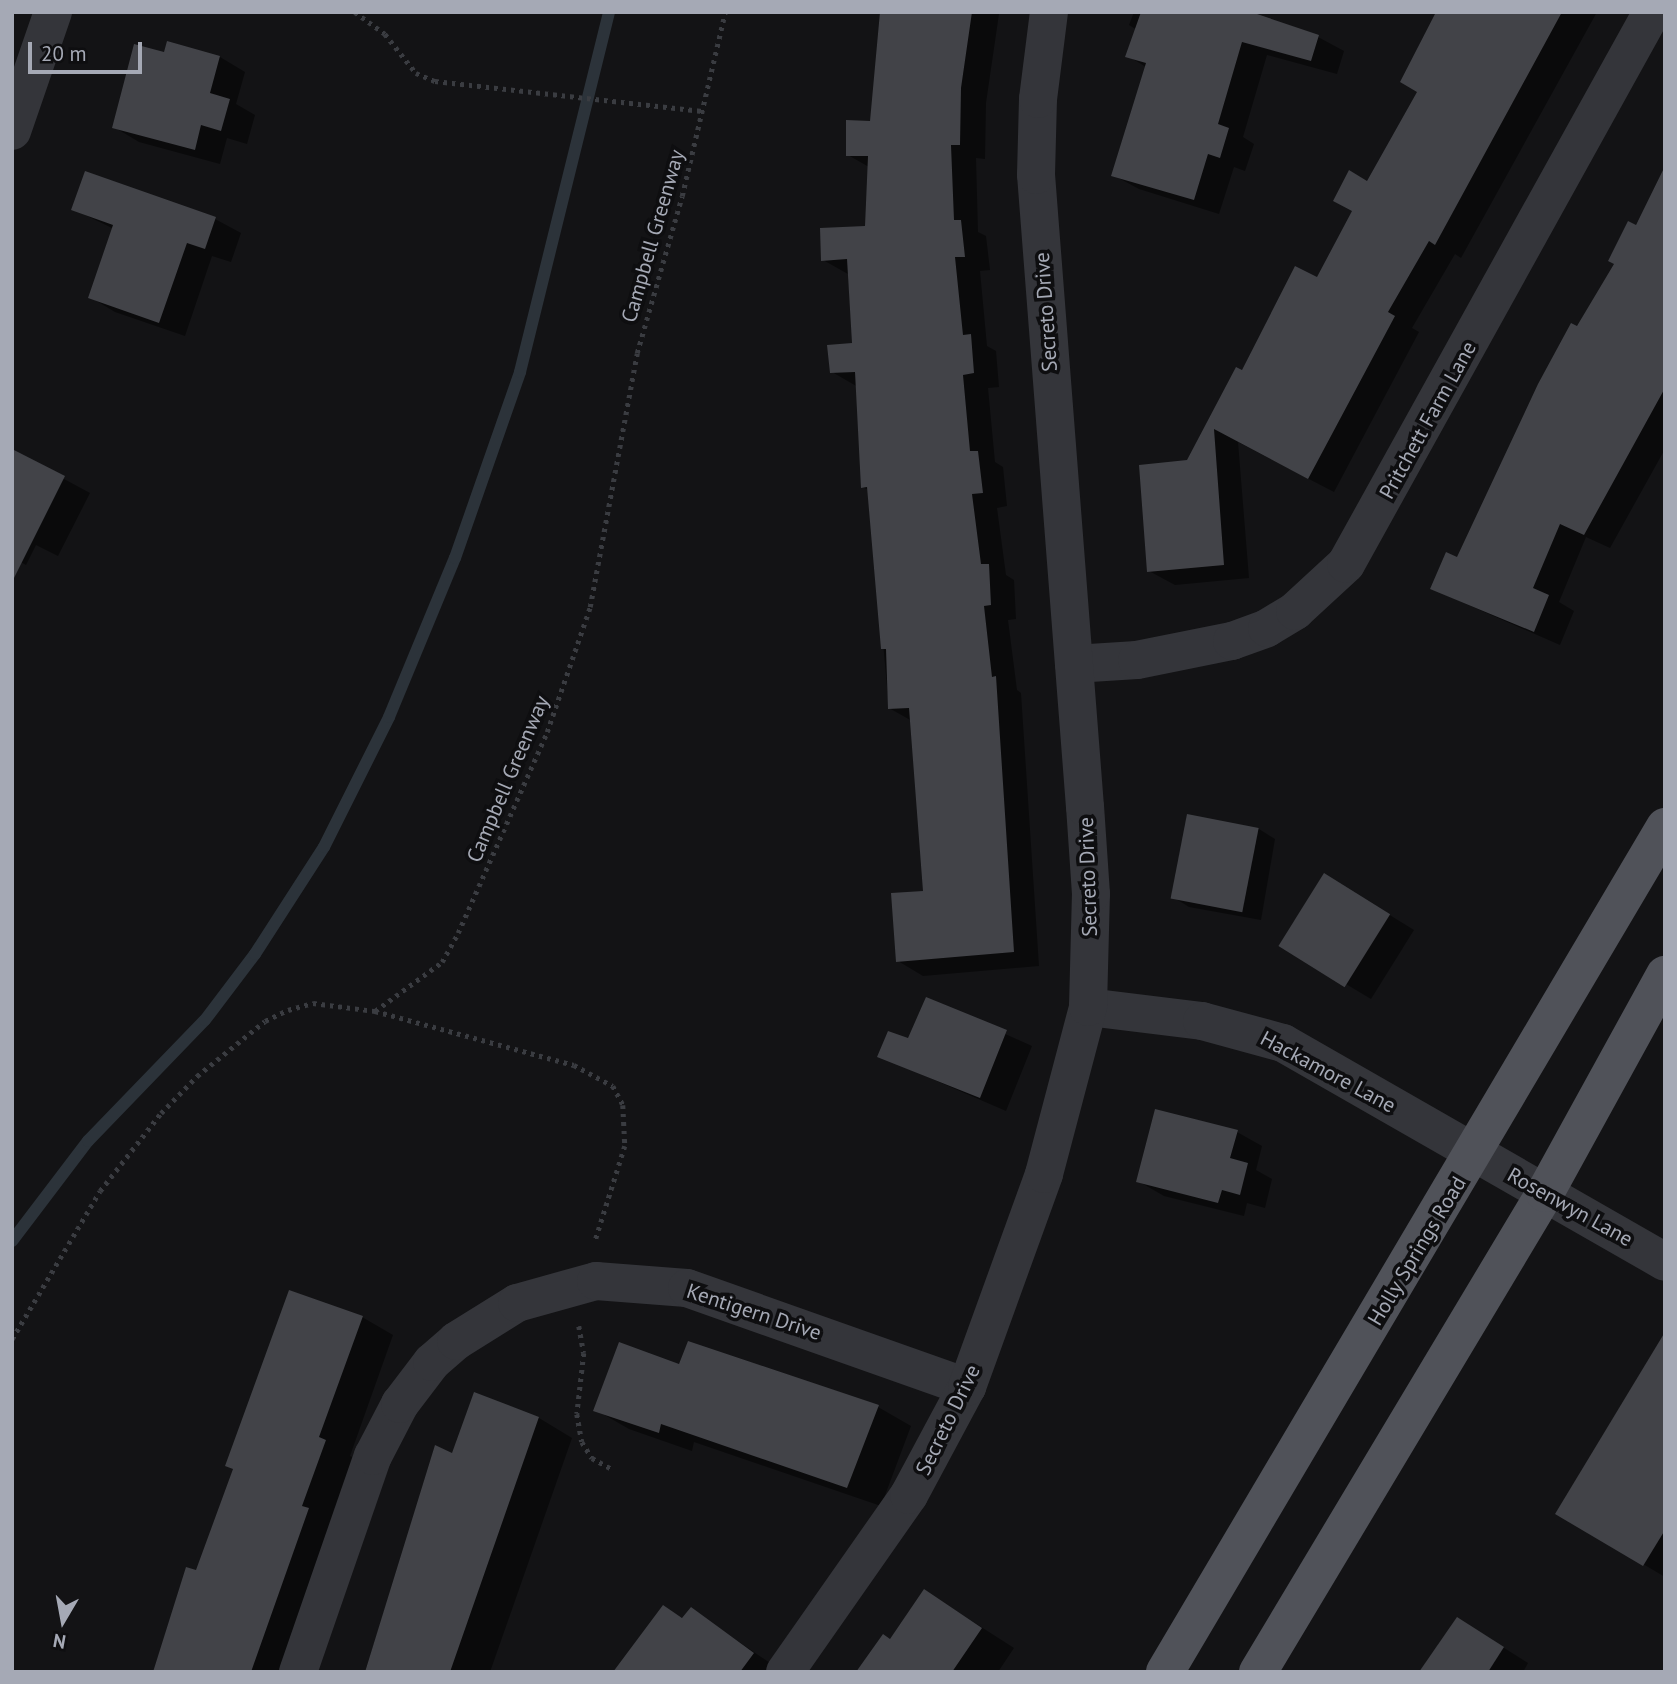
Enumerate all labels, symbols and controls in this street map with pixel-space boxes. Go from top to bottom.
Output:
scale bar [32,28,145,72]
text: 20 m [41,40,87,67]
street label: Campbell Greenway [616,147,690,325]
street label: Secreto Drive [1029,251,1063,373]
street label: Pritchett Farm Lane [1374,337,1482,503]
street label: Campbell Greenway [462,692,554,866]
street label: Secreto Drive [1073,817,1103,937]
street label: Hackamore Lane [1256,1026,1400,1118]
street label: Rosenwyn Lane [1503,1162,1637,1252]
street label: Holly Springs Road [1362,1172,1472,1330]
street label: Kentigern Drive [684,1278,824,1346]
street label: Secreto Drive [910,1361,986,1479]
north arrow [28,1586,98,1656]
text: N [51,1629,68,1655]

